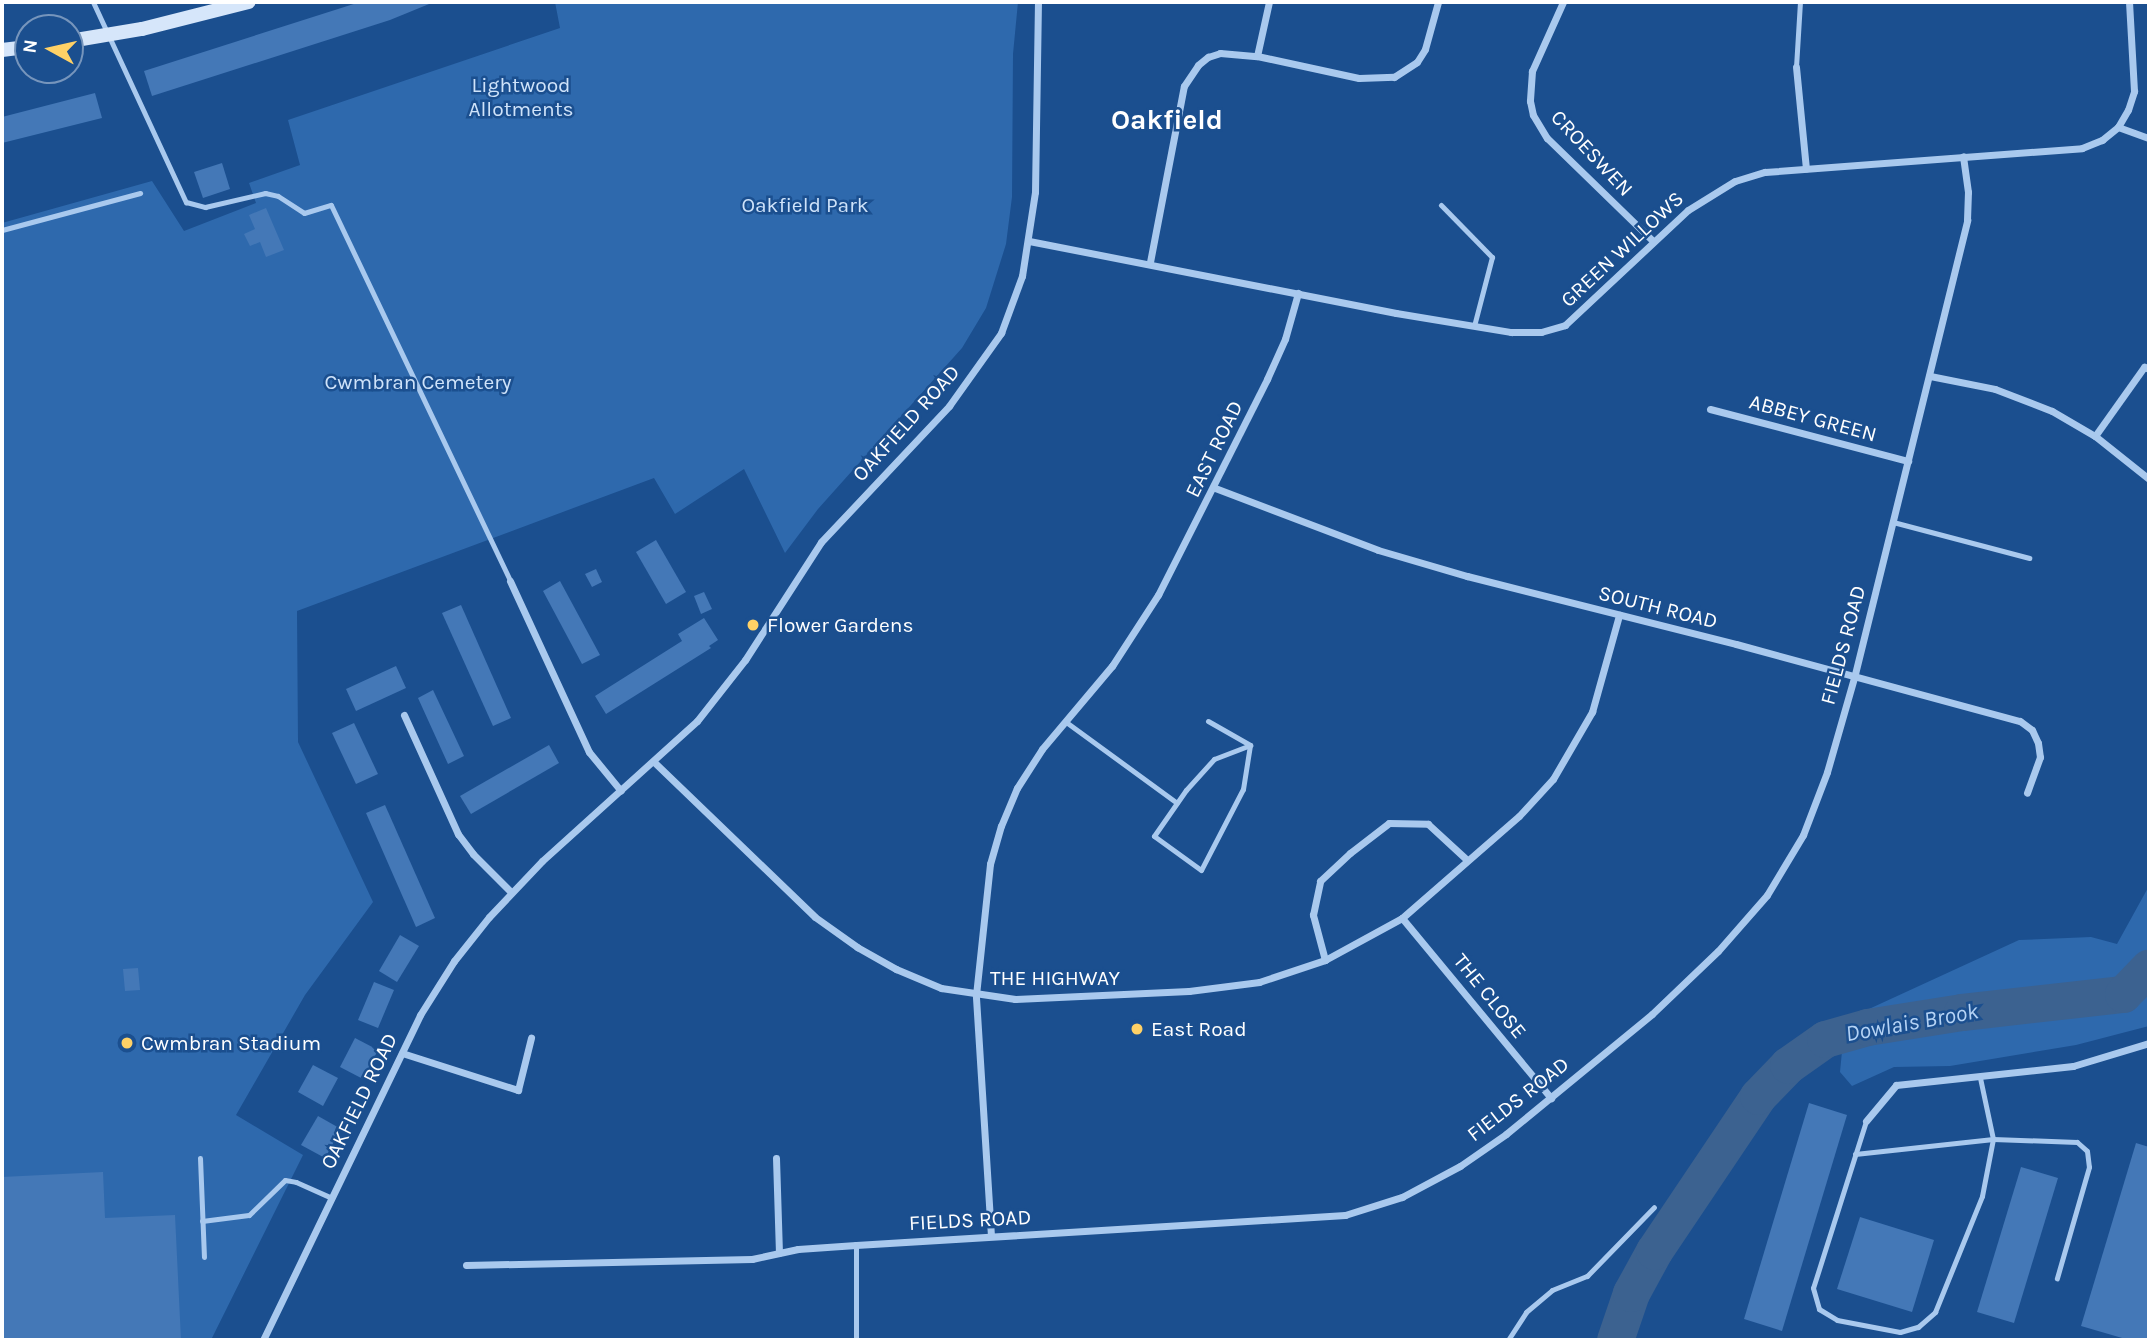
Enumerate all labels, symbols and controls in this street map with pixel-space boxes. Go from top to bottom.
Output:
north arrow [14,14,84,84]
text: N [18,38,42,55]
park label: Lightwood Allotments [468,72,574,122]
district label: Oakfield [1111,103,1223,137]
street label: CROESWEN [1546,105,1638,201]
street label: GREEN WILLOWS [1555,186,1689,312]
park label: Oakfield Park [741,192,869,218]
street label: OAKFIELD ROAD [847,360,965,486]
park label: Cwmbran Cemetery [324,369,512,395]
street label: ABBEY GREEN [1747,389,1879,447]
street label: EAST ROAD [1180,397,1248,501]
street label: SOUTH ROAD [1596,580,1720,634]
street label: FIELDS ROAD [1815,583,1871,707]
place label: Flower Gardens [767,612,914,638]
marker: Flower Gardens [745,617,761,633]
street label: THE CLOSE [1448,948,1532,1044]
street label: THE HIGHWAY [990,965,1120,991]
water label: Dowlais Brook [1843,998,1981,1048]
place label: East Road [1151,1016,1247,1042]
marker: East Road [1129,1021,1145,1037]
street label: OAKFIELD ROAD [315,1029,403,1173]
place label: Cwmbran Stadium [141,1030,321,1056]
marker: Cwmbran Stadium [119,1035,135,1051]
street label: FIELDS ROAD [1462,1051,1574,1147]
street label: FIELDS ROAD [908,1204,1032,1236]

